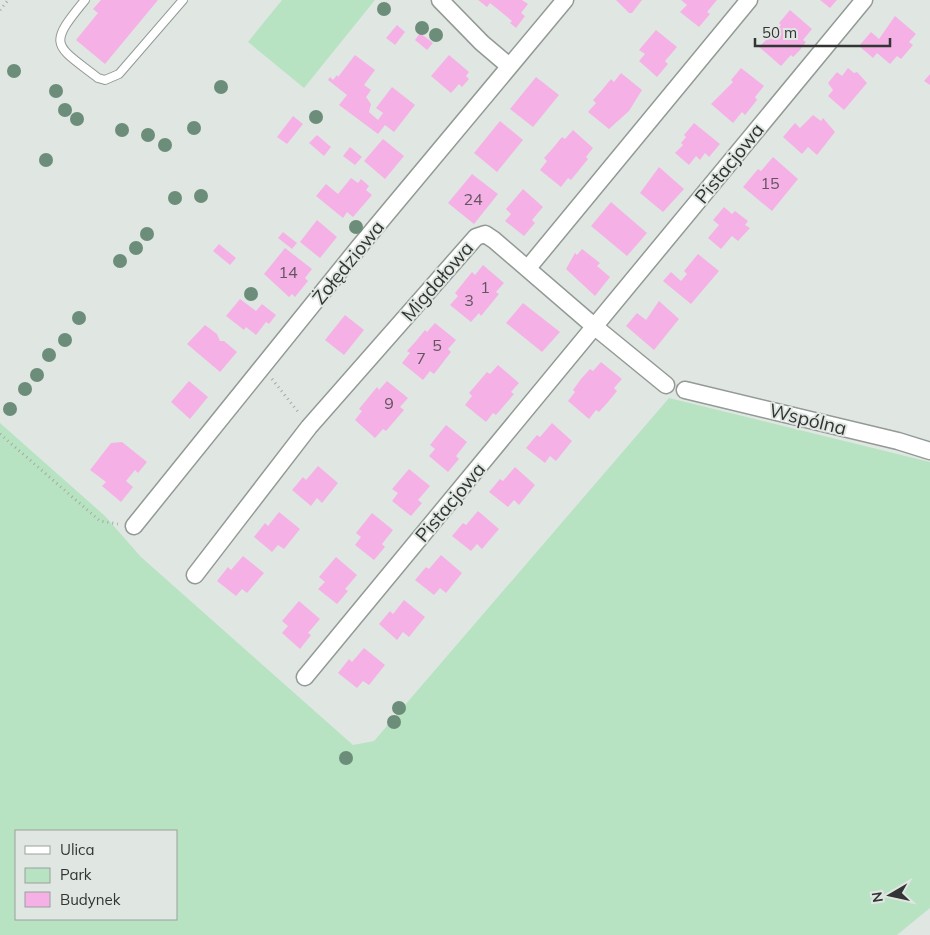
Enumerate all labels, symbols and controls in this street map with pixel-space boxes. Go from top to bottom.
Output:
scale bar [755,15,890,47]
text: 50 m [762,23,797,42]
street label: Pistacjowa [689,118,769,208]
house number: 15 [760,173,780,193]
house number: 24 [463,189,483,209]
street label: Żołędziowa [307,215,389,309]
street label: Migdałowa [396,236,478,326]
house number: 14 [278,262,298,282]
house number: 1 [480,277,490,297]
house number: 3 [464,290,474,310]
house number: 5 [432,335,442,355]
house number: 7 [416,348,426,368]
house number: 9 [384,393,394,413]
street label: Wspólna [767,398,849,440]
street label: Pistacjowa [410,457,490,547]
legend [15,830,178,920]
text: Ulica [60,840,94,859]
text: Park [60,865,92,884]
north arrow [865,870,915,920]
text: Budynek [60,890,121,909]
text: N [867,890,887,904]

